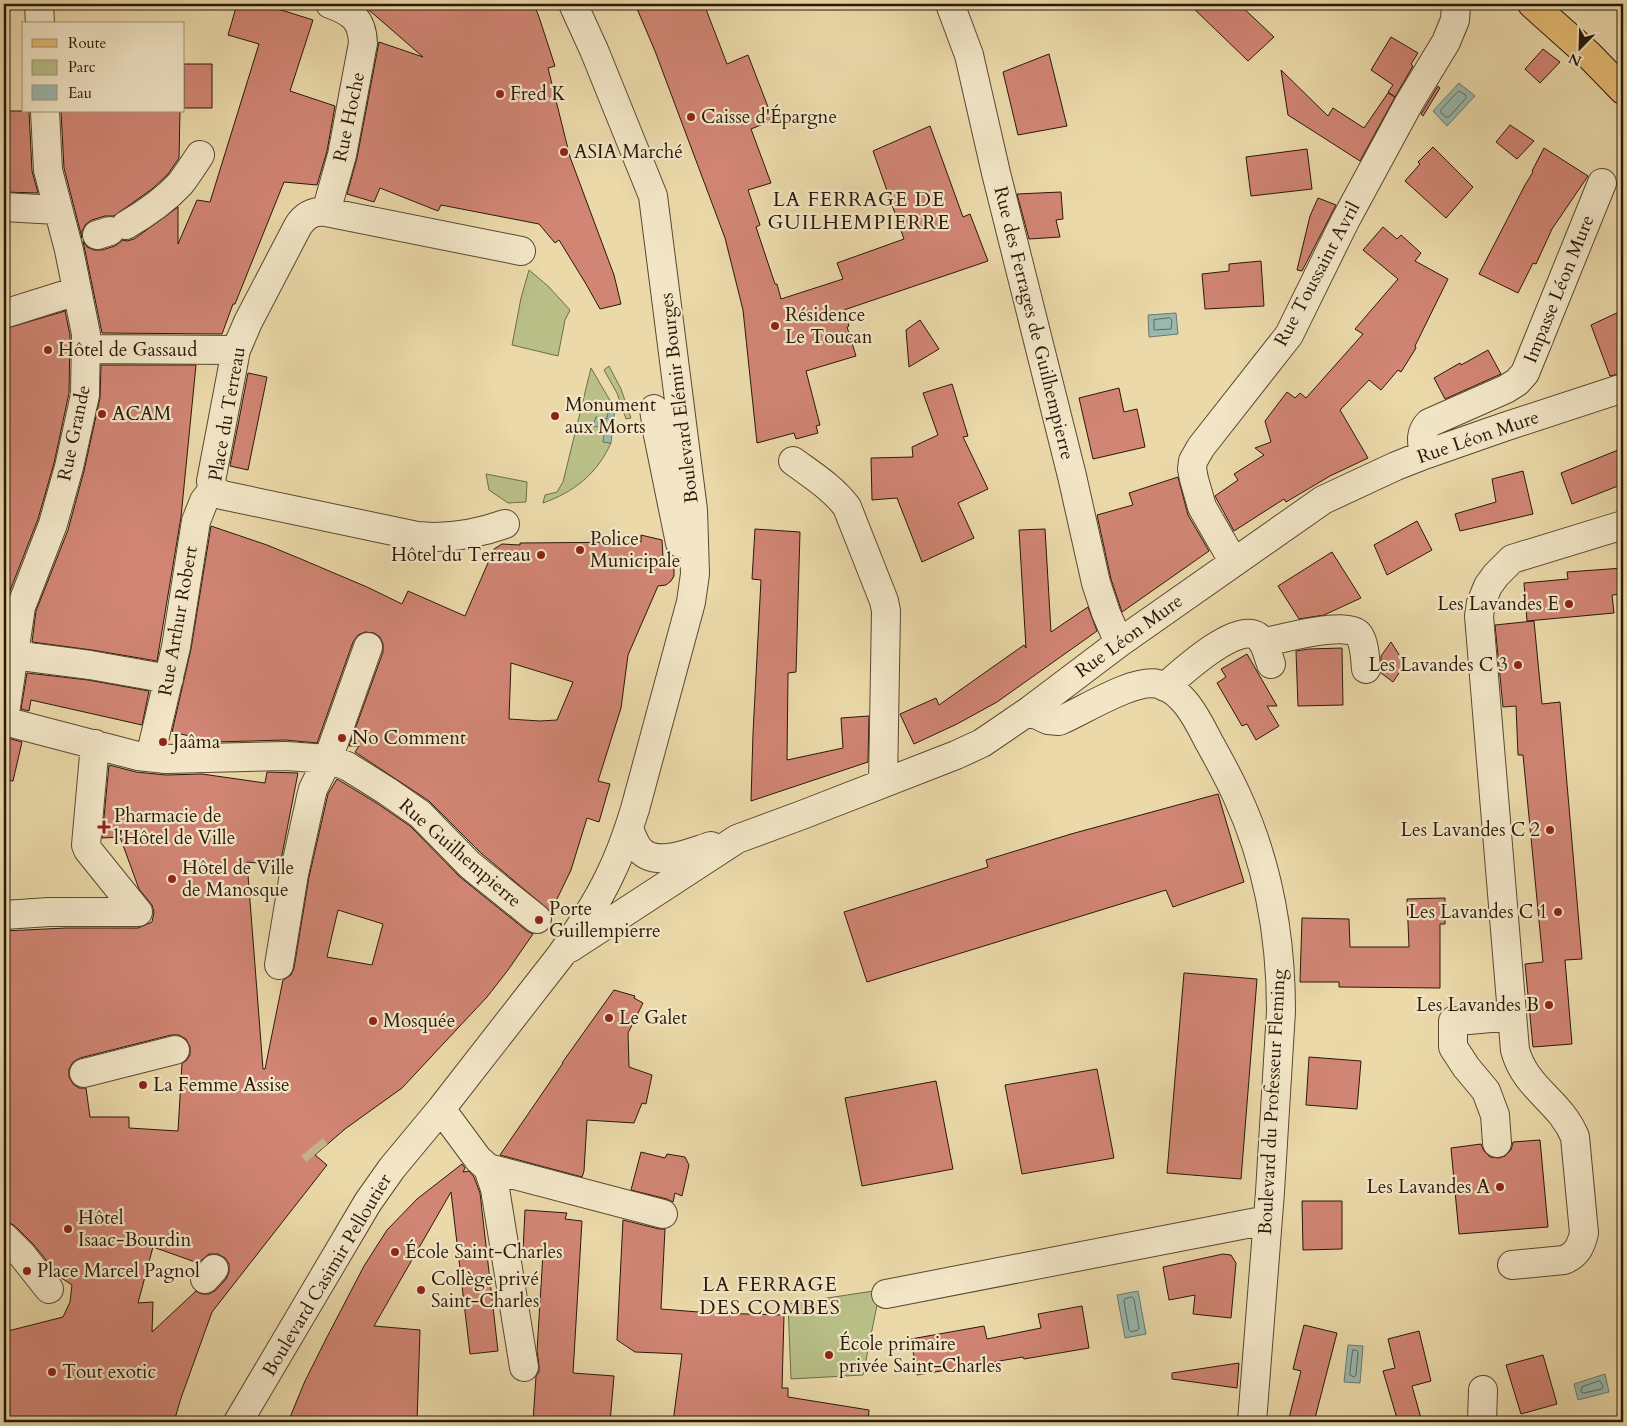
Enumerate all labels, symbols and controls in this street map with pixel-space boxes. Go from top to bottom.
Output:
legend [22,22,185,112]
north arrow [1554,22,1604,72]
text: Route [68,33,106,53]
text: N [1566,48,1584,71]
text: Parc [68,57,96,77]
street label: Rue Hoche [327,70,371,164]
place label: Fred K [510,81,567,107]
text: Eau [68,83,92,103]
marker: Fred K [494,88,506,100]
place label: Caisse d'Épargne [701,104,837,130]
marker: Caisse d'Épargne [685,111,697,123]
place label: ASIA Marché [574,139,683,165]
marker: ASIA Marché [558,146,570,158]
street label: Rue des Ferrages de Guilhempierre [987,184,1081,462]
district label: LA FERRAGE DE GUILHEMPIERRE [767,186,951,236]
street label: Rue Toussaint Avril [1268,197,1366,351]
street label: Impasse Léon Mure [1517,211,1601,367]
street label: Boulevard Elémir Bourges [653,291,705,505]
place label: Résidence Le Toucan [785,302,873,350]
marker: Résidence Le Toucan [769,320,781,332]
place label: Hôtel de Gassaud [58,337,197,363]
marker: Hôtel de Gassaud [42,344,54,356]
street label: Place du Terreau [202,345,252,483]
street label: Rue Grande [51,383,97,483]
place label: Monument aux Morts [565,392,656,440]
place label: ACAM [112,401,172,427]
street label: Rue Léon Mure [1413,404,1543,470]
marker: ACAM [96,408,108,420]
marker: Monument aux Morts [549,410,561,422]
place label: Police Municipale [590,526,680,574]
place label: Hôtel du Terreau [391,542,531,568]
street label: Rue Arthur Robert [152,544,204,698]
marker: Police Municipale [574,544,586,556]
marker: Hôtel du Terreau [535,549,547,561]
street label: Rue Léon Mure [1070,588,1188,684]
place label: Les Lavandes E [1437,591,1559,617]
marker: Les Lavandes E [1563,598,1575,610]
place label: Les Lavandes C 3 [1369,652,1508,678]
marker: Les Lavandes C 3 [1512,659,1524,671]
place label: No Comment [352,725,466,751]
place label: Jaâma [170,729,220,755]
marker: No Comment [336,732,348,744]
marker: Jaâma [157,736,169,748]
street label: Rue Guilhempierre [393,792,527,914]
place label: Pharmacie de l'Hôtel de Ville [114,803,235,851]
place label: Les Lavandes C 2 [1401,817,1540,843]
marker: Pharmacie de l'Hôtel de Ville [98,821,110,833]
marker: Les Lavandes C 2 [1544,824,1556,836]
place label: Hôtel de Ville de Manosque [182,855,294,903]
marker: Hôtel de Ville de Manosque [166,873,178,885]
place label: Porte Guillempierre [549,896,661,944]
place label: Les Lavandes C 1 [1409,899,1548,925]
marker: Les Lavandes C 1 [1552,906,1564,918]
marker: Porte Guillempierre [533,914,545,926]
street label: Boulevard du Professeur Fleming [1252,968,1292,1236]
place label: Les Lavandes B [1416,992,1539,1018]
marker: Les Lavandes B [1543,999,1555,1011]
place label: Le Galet [619,1005,687,1031]
place label: Mosquée [383,1008,455,1034]
marker: Le Galet [603,1012,615,1024]
marker: Mosquée [367,1015,379,1027]
place label: La Femme Assise [153,1072,290,1098]
marker: La Femme Assise [137,1079,149,1091]
street label: Boulevard Casimir Pelloutier [256,1169,398,1381]
place label: Les Lavandes A [1366,1174,1490,1200]
marker: Les Lavandes A [1494,1181,1506,1193]
place label: Hôtel Isaac-Bourdin [78,1205,191,1253]
marker: Hôtel Isaac-Bourdin [62,1223,74,1235]
place label: École Saint-Charles [405,1239,562,1265]
marker: École Saint-Charles [389,1246,401,1258]
place label: Place Marcel Pagnol [37,1258,200,1284]
marker: Place Marcel Pagnol [21,1265,33,1277]
place label: Collège privé Saint-Charles [431,1266,539,1314]
district label: LA FERRAGE DES COMBES [699,1271,841,1321]
marker: Collège privé Saint-Charles [415,1284,427,1296]
place label: École primaire privée Saint-Charles [839,1331,1002,1379]
marker: École primaire privée Saint-Charles [823,1349,835,1361]
place label: Tout exotic [62,1359,156,1385]
marker: Tout exotic [46,1366,58,1378]

